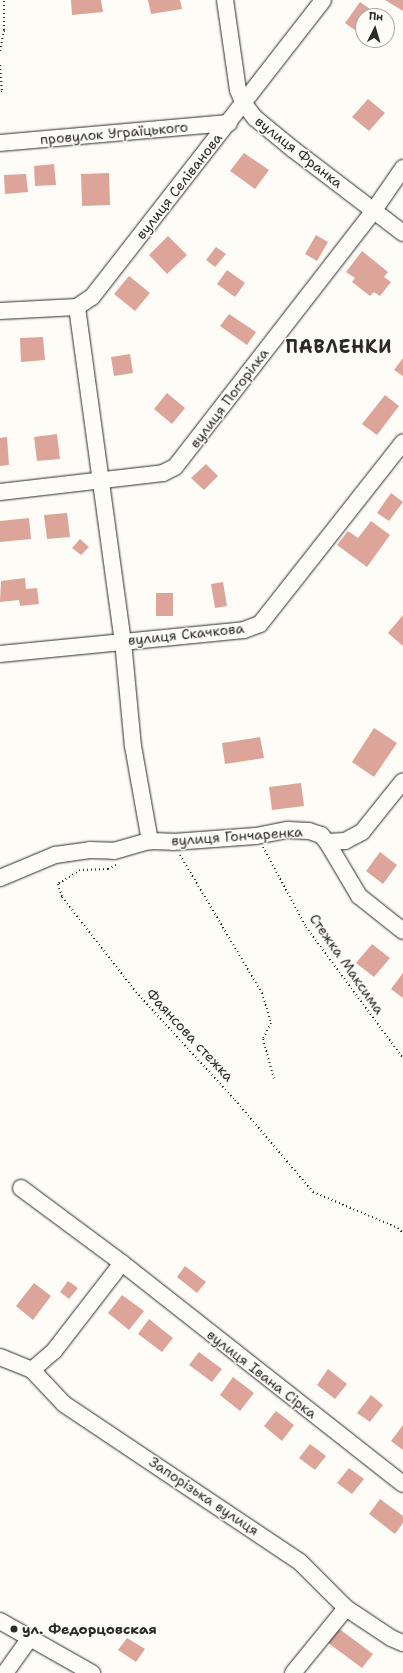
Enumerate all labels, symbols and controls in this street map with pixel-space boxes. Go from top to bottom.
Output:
north arrow [355,8,395,48]
text: Пн [368,8,384,25]
street label: вулиця Франка [252,113,346,191]
street label: провулок Уграїцького [39,118,189,148]
street label: вулиця Селіванова [132,130,226,242]
district label: ПАВЛЕНКИ [286,336,392,358]
street label: вулиця Погорілка [186,345,272,451]
street label: вулиця Скачкова [127,620,245,648]
street label: вулиця Гончаренка [171,823,303,849]
street label: Стежка Максима [306,911,388,1017]
street label: Фаянсова стежка [143,985,237,1085]
street label: вулиця Івана Сірка [204,1326,320,1422]
street label: Запорізька вулиця [146,1453,262,1539]
place label: ул. Федорцовская [22,1621,157,1637]
marker: ул. Федорцовская [9,1624,19,1634]

